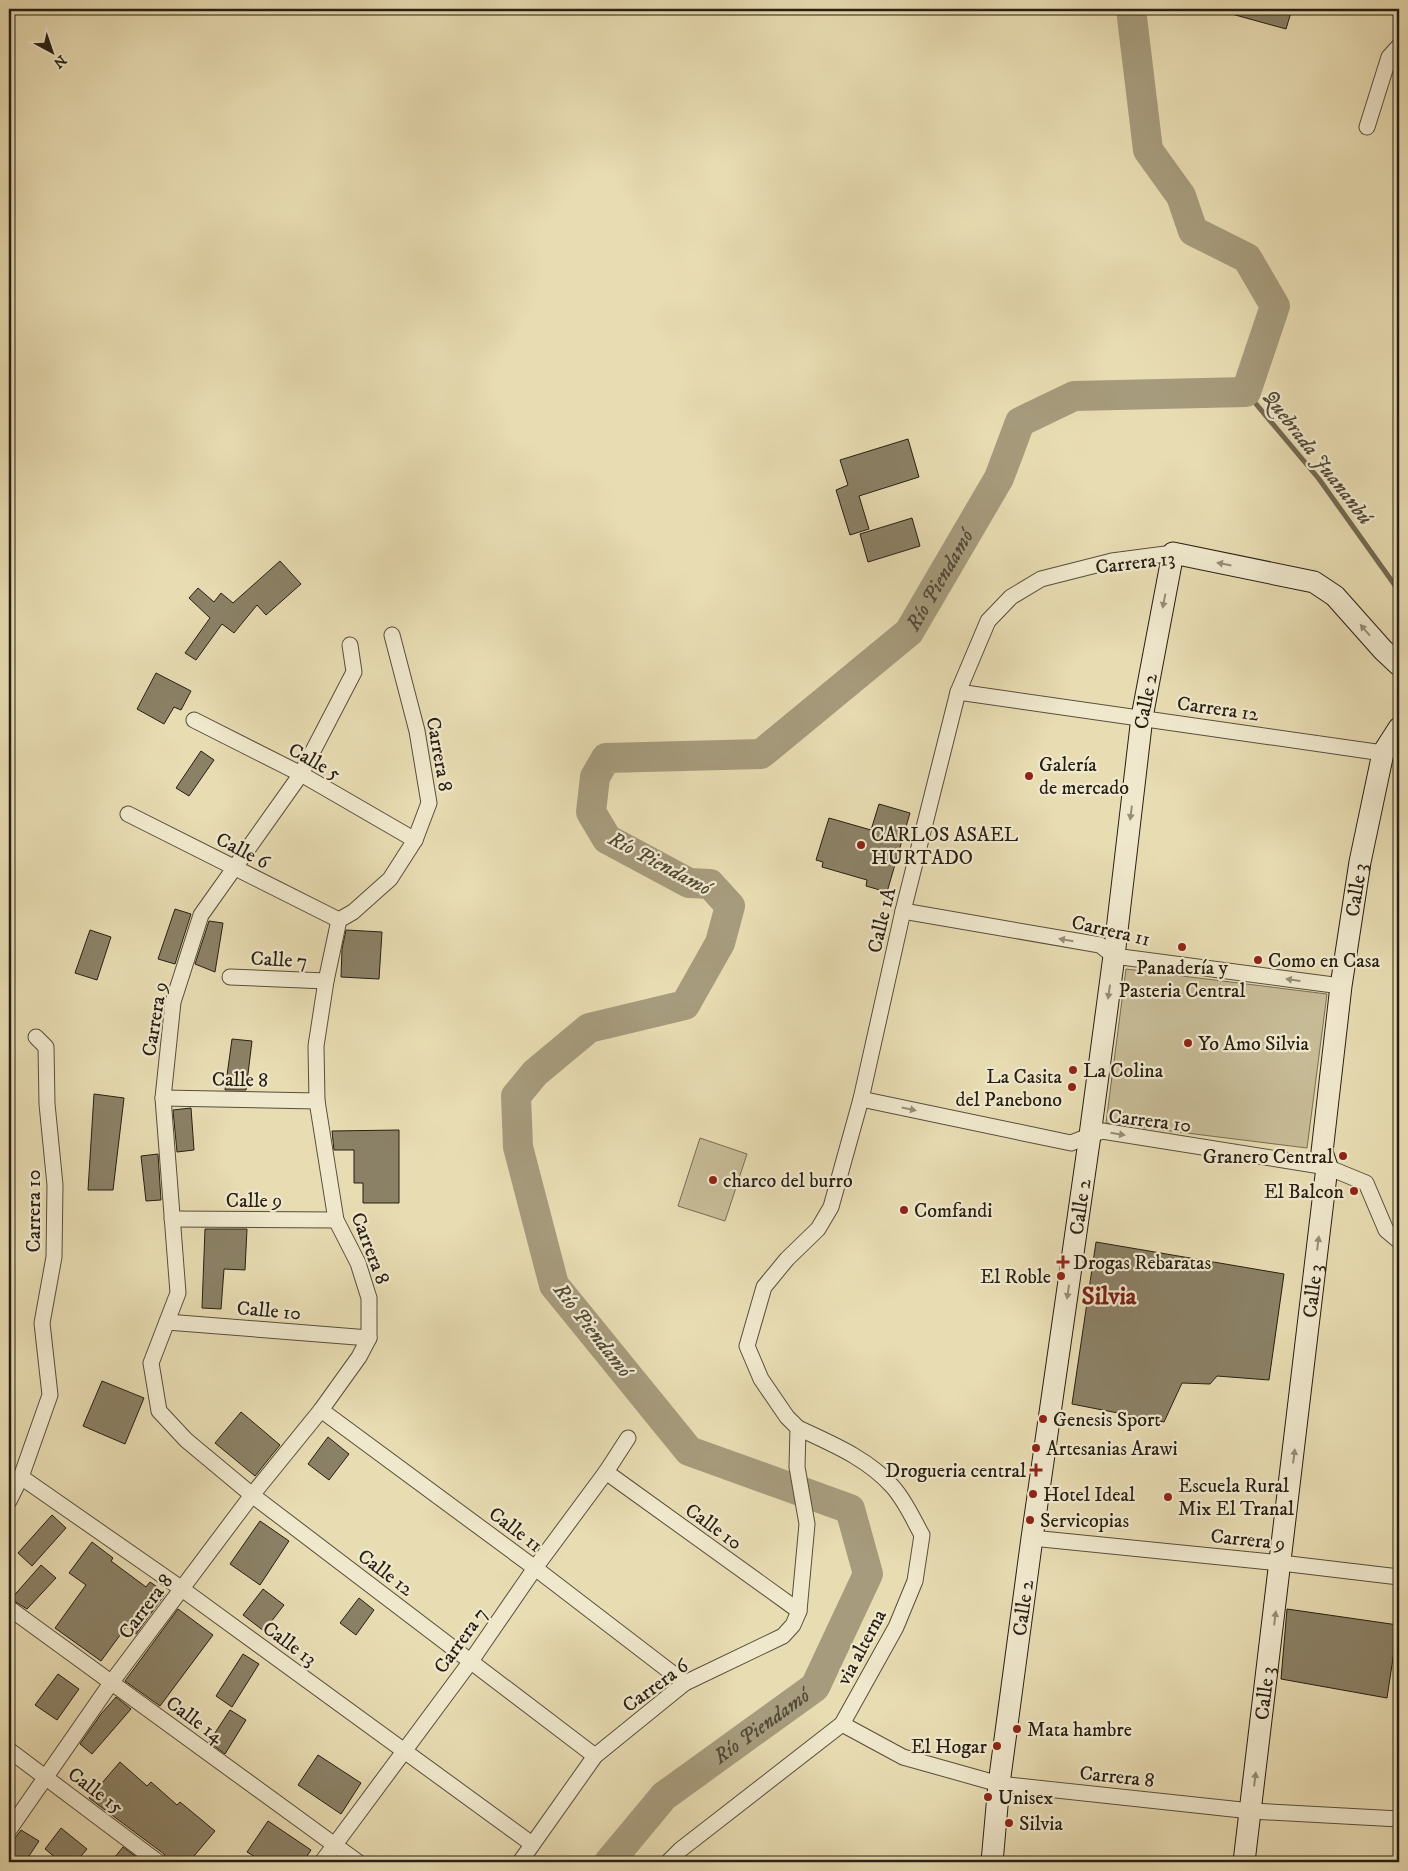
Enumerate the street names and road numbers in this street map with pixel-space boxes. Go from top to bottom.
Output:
street label: Carrera 13 [1094,546,1176,581]
street label: Calle 2 [1130,671,1164,731]
street label: Carrera 12 [1175,691,1260,728]
street label: Carrera 8 [420,715,457,793]
street label: Calle 5 [284,738,345,787]
street label: Calle 6 [211,827,274,876]
street label: Calle 3 [1341,862,1374,919]
street label: Calle 1A [863,885,902,955]
street label: Carrera 11 [1069,910,1152,953]
street label: Calle 7 [250,947,308,974]
street label: Carrera 9 [137,980,174,1058]
street label: Calle 8 [212,1068,268,1093]
street label: Carrera 10 [1107,1104,1193,1139]
street label: Carrera 10 [22,1169,47,1253]
street label: Calle 2 [1065,1177,1098,1237]
street label: Calle 9 [226,1189,282,1214]
street label: Carrera 8 [344,1209,395,1288]
street label: Calle 3 [1298,1263,1329,1319]
street label: Calle 10 [236,1296,302,1327]
street label: Calle 10 [680,1498,746,1556]
street label: Calle 11 [483,1502,547,1559]
street label: Carrera 9 [1209,1524,1287,1557]
street label: Calle 12 [352,1544,418,1602]
street label: Carrera 8 [114,1569,179,1644]
street label: Calle 2 [1008,1578,1040,1638]
street label: Carrera 7 [429,1603,494,1679]
street label: via alterna [832,1605,893,1691]
street label: Calle 13 [257,1616,321,1672]
street label: Carrera 6 [618,1654,694,1719]
street label: Calle 3 [1250,1665,1281,1722]
street label: Calle 14 [160,1691,228,1750]
street label: Carrera 8 [1078,1761,1156,1794]
street label: Calle 15 [62,1762,128,1820]

